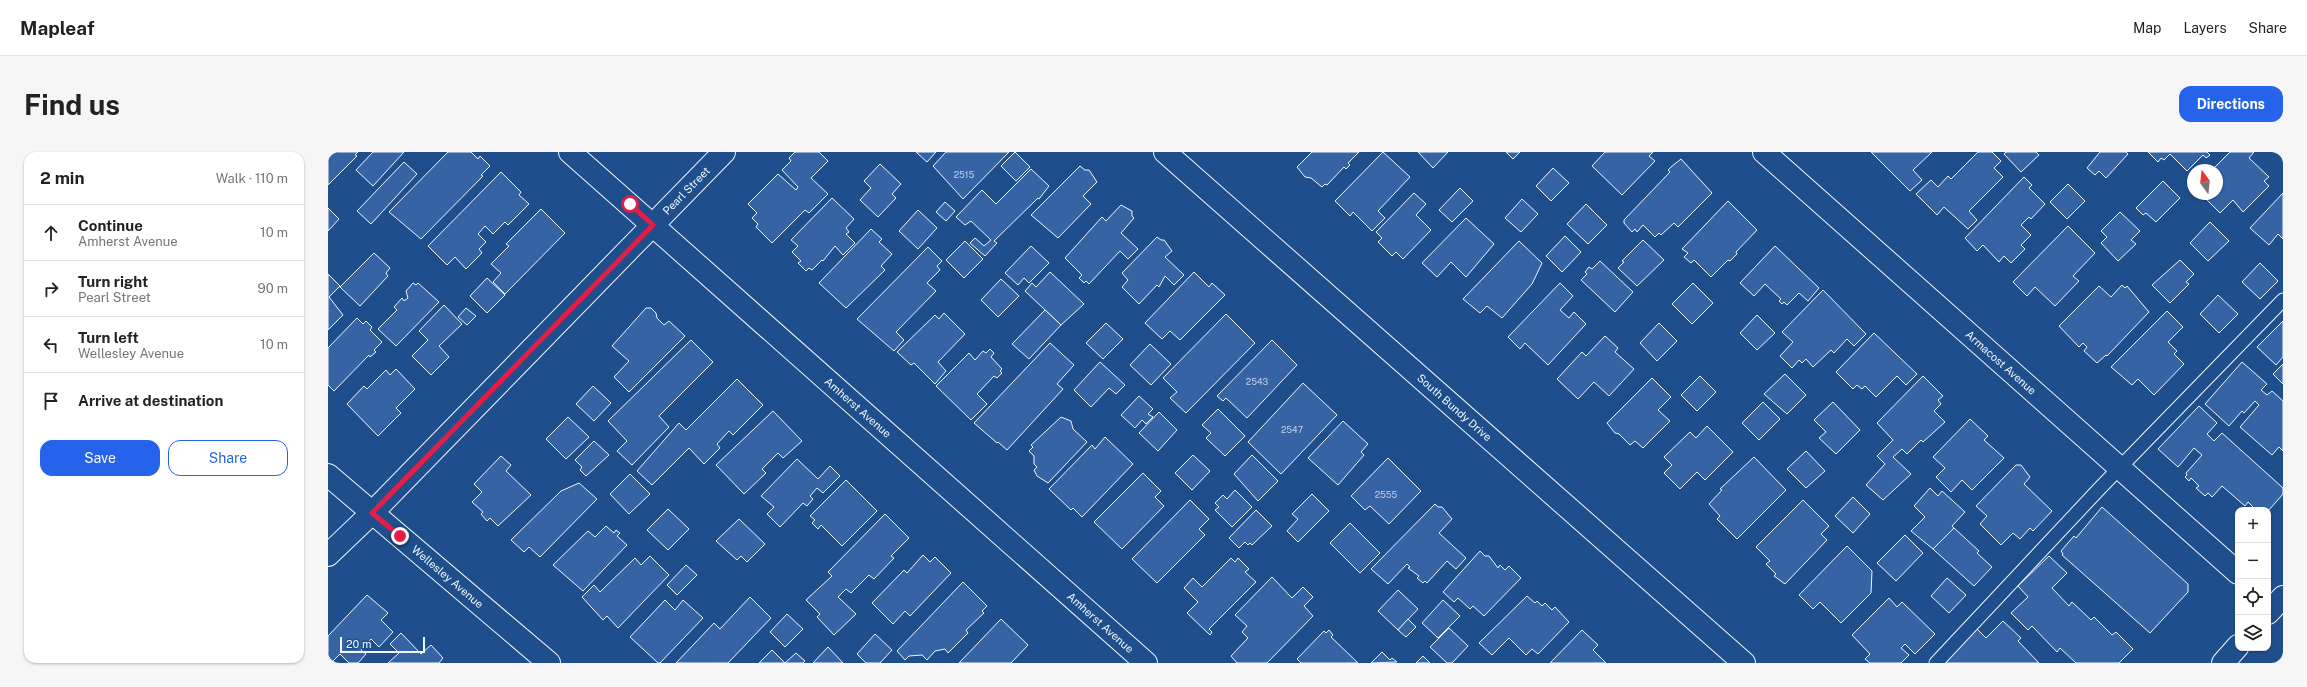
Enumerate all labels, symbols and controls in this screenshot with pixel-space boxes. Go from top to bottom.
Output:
text: Mapleaf [20,17,94,39]
text: Map [2133,20,2161,36]
text: Layers [2183,20,2227,36]
text: Share [2249,20,2287,36]
button: Directions [2179,86,2283,122]
text: Find us [24,88,120,121]
street label: Pearl Street [660,164,712,217]
north arrow [2187,164,2223,200]
text: 2 min [40,168,85,188]
house number: 2515 [954,169,975,180]
text: Walk · 110 m [216,171,288,186]
route start [621,195,639,213]
text: Continue [78,217,143,234]
icon: ahead [40,222,62,244]
text: 10 m [260,225,288,240]
text: Amherst Avenue [78,234,178,249]
text: Turn right [78,273,148,290]
icon: right [40,278,62,300]
text: 90 m [258,281,288,296]
text: Pearl Street [78,290,151,305]
street label: Armacost Avenue [1963,328,2039,397]
text: Turn left [78,329,139,346]
icon: left [40,334,62,356]
text: 10 m [260,337,288,352]
text: Wellesley Avenue [78,346,184,361]
street label: South Bundy Drive [1415,371,1494,443]
street label: Amherst Avenue [822,375,894,440]
house number: 2543 [1246,376,1269,387]
icon: arrive [40,390,62,412]
text: Arrive at destination [78,392,223,409]
house number: 2547 [1281,424,1303,435]
button: Save [40,440,160,476]
button: Share [168,440,288,476]
house number: 2555 [1375,489,1398,500]
map controls [2235,507,2271,651]
button: + [2235,507,2271,543]
route end [391,527,409,545]
street label: Wellesley Avenue [409,543,486,610]
button: − [2235,543,2271,579]
button: locate [2235,579,2271,615]
street label: Amherst Avenue [1065,590,1136,655]
button: layers [2235,615,2271,651]
scale bar [340,635,425,654]
text: 20 m [346,638,371,650]

